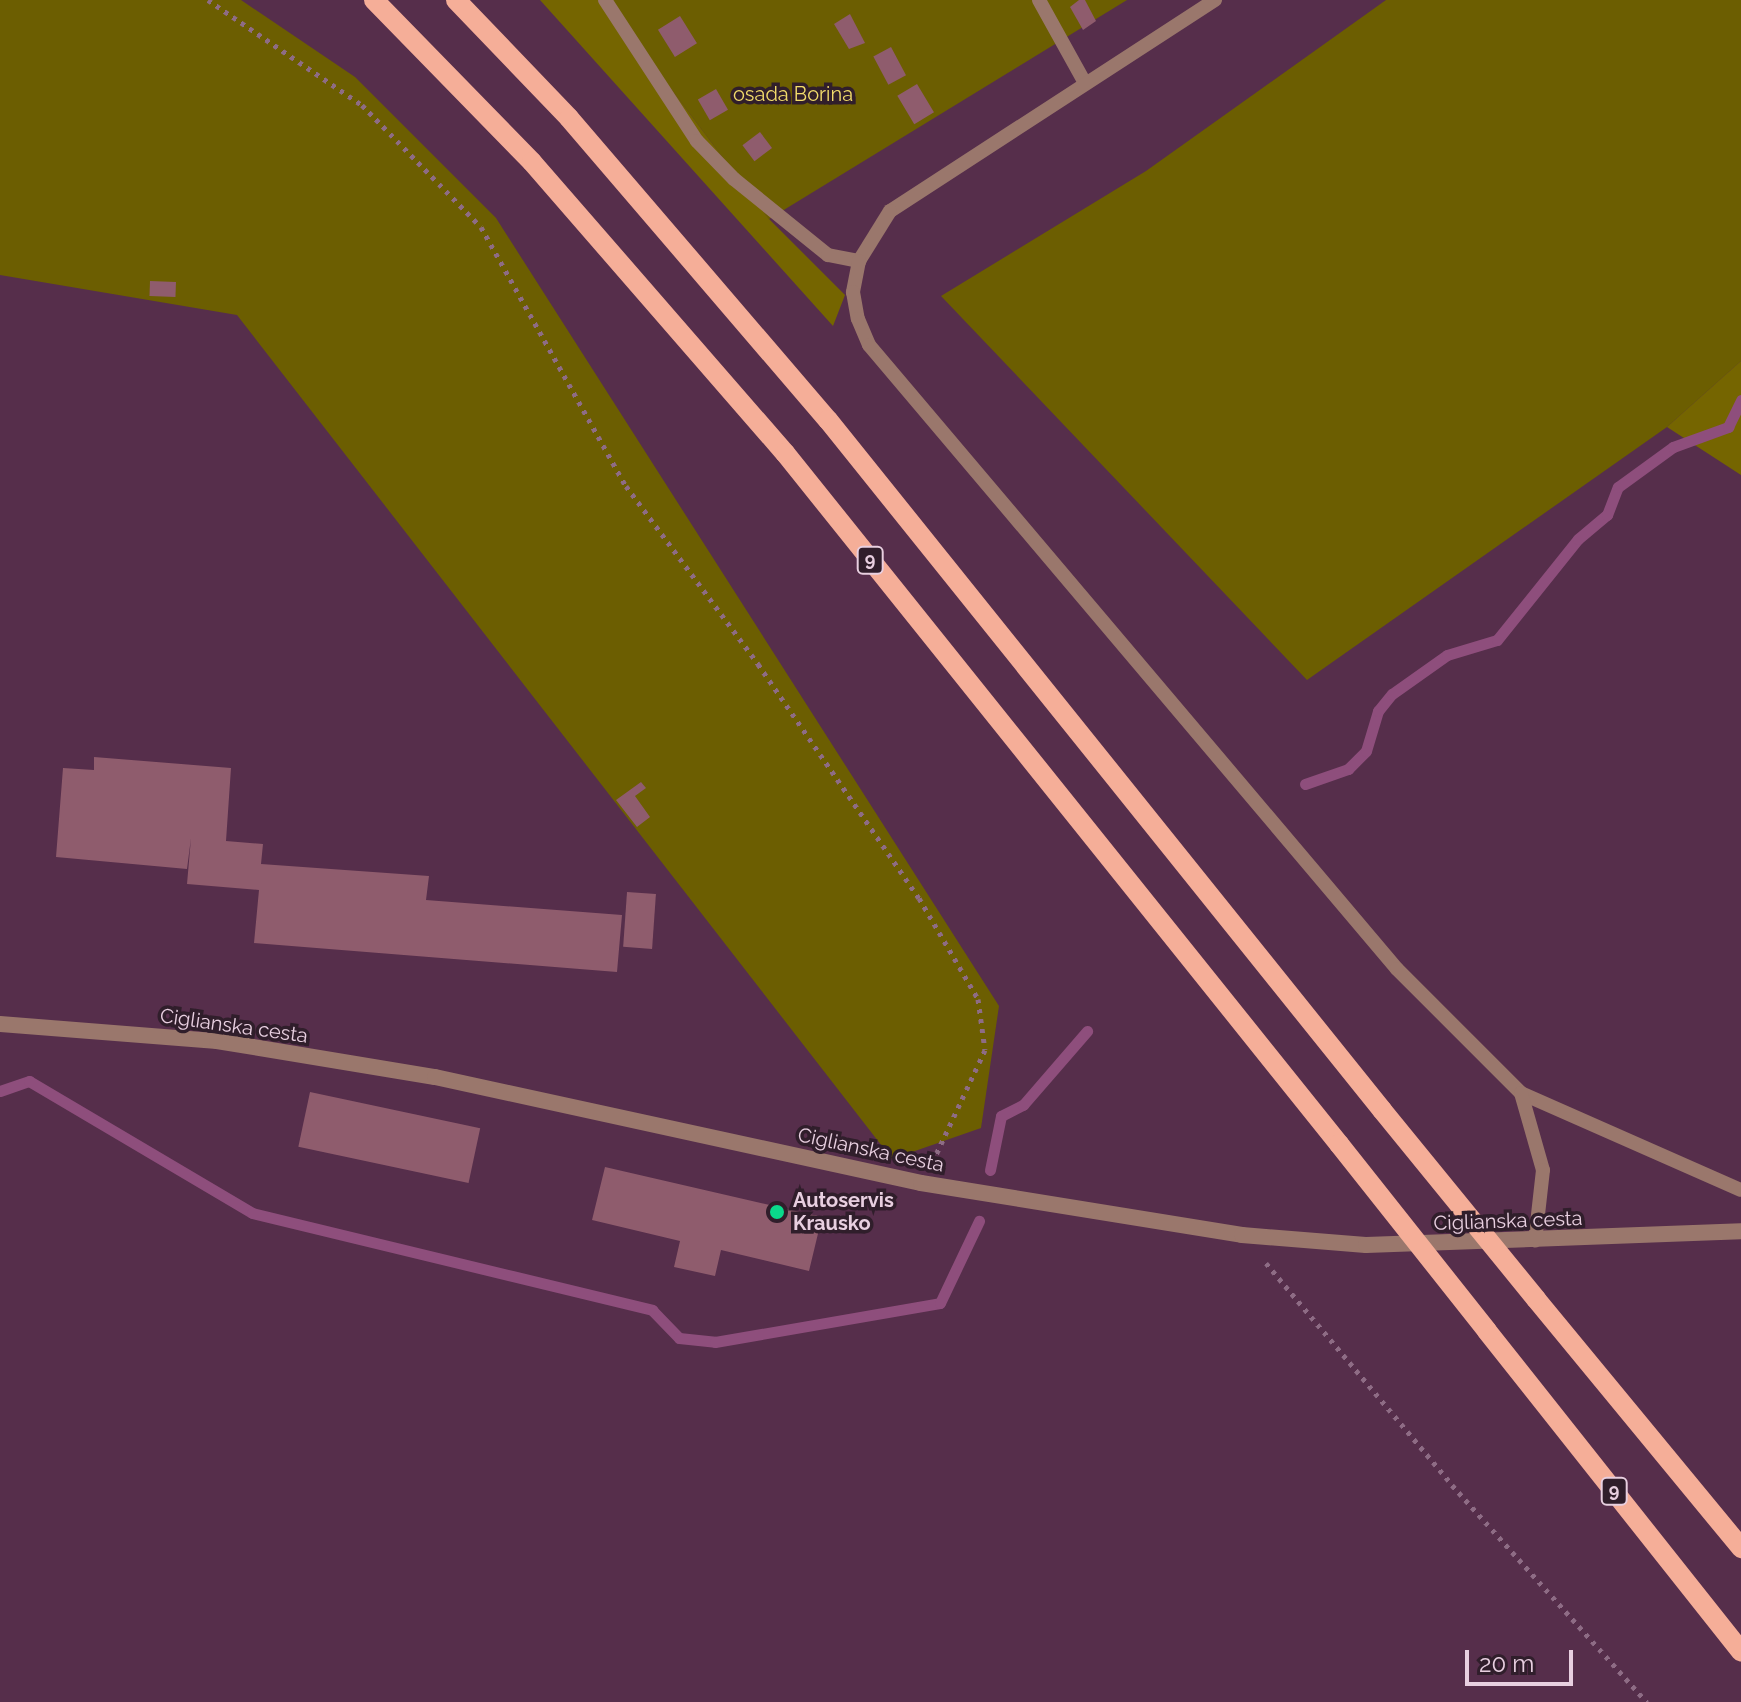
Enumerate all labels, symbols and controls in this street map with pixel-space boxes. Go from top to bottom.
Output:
park label: osada Borina [733,82,853,106]
road number: 9 [856,546,884,574]
street label: Ciglianska cesta [159,1004,309,1048]
street label: Ciglianska cesta [796,1123,946,1177]
place label: Autoservis Krausko [793,1188,894,1235]
marker: Autoservis Krausko [768,1203,786,1221]
street label: Ciglianska cesta [1433,1206,1583,1236]
road number: 9 [1600,1477,1628,1505]
scale bar [1469,1634,1577,1684]
text: 20 m [1479,1649,1534,1678]

